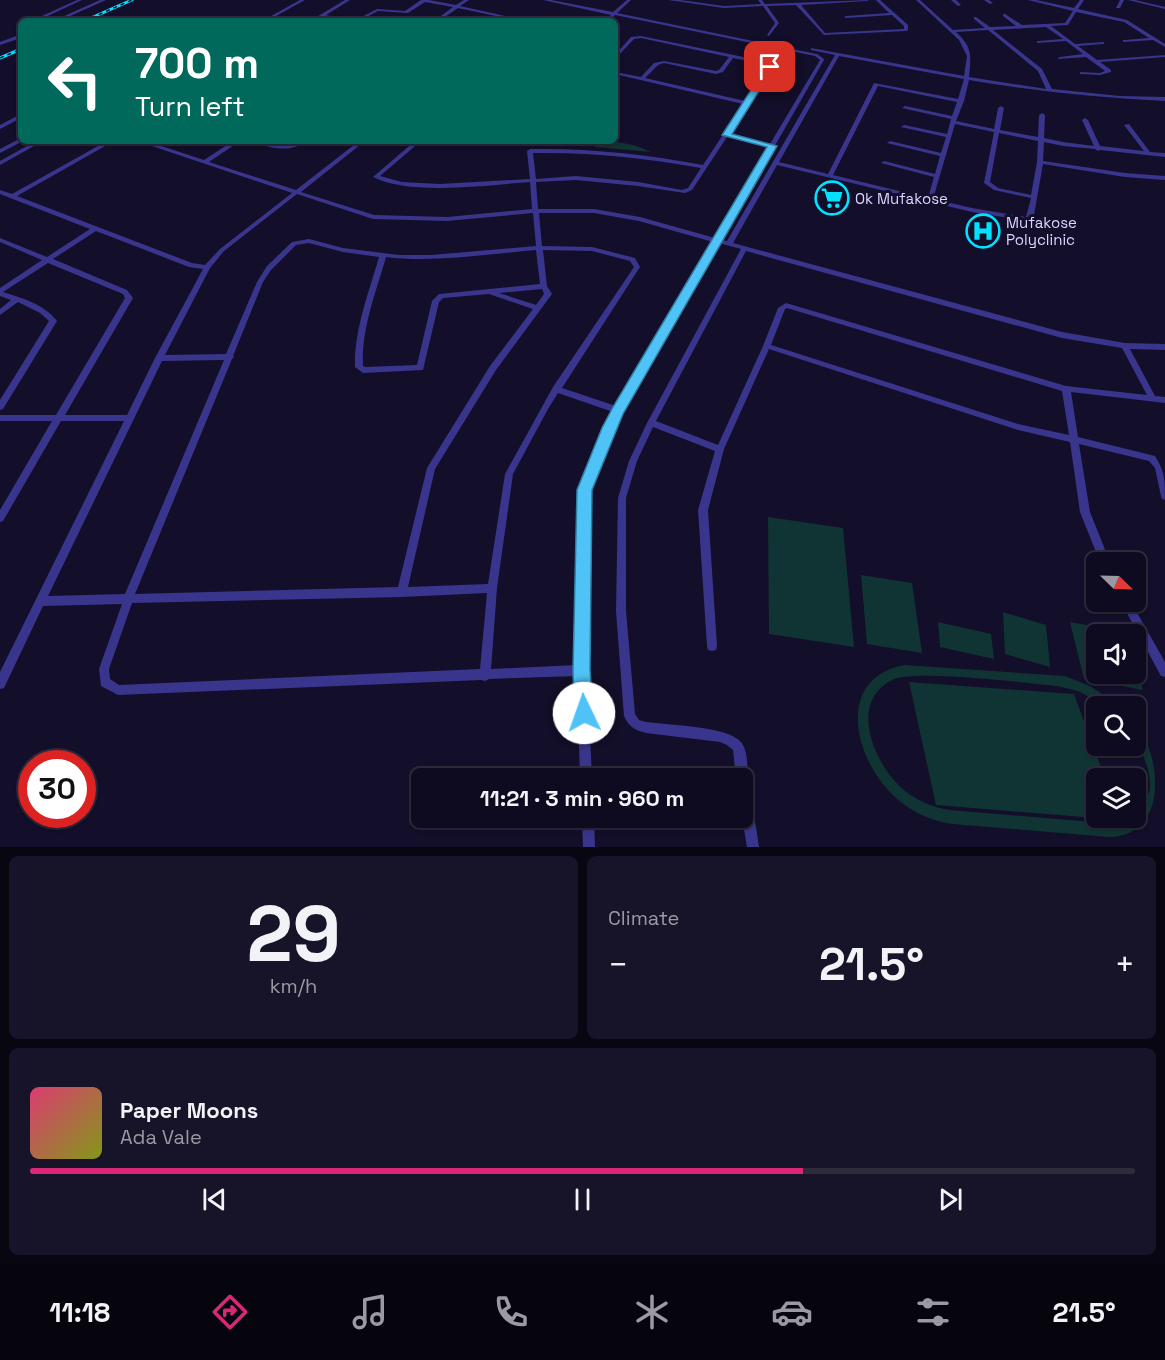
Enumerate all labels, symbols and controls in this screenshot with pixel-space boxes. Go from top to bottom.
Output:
text: 700 m [135,37,259,90]
pin [744,41,795,92]
icon: left [36,42,114,120]
icon: arrive [753,50,786,83]
text: Turn left [135,89,245,124]
supermarket icon: Ok Mufakose [814,180,850,216]
place label: Ok Mufakose [855,189,948,208]
hospital icon: Mufakose Polyclinic [965,213,1001,249]
place label: Mufakose Polyclinic [1006,213,1077,249]
north arrow [1086,552,1146,612]
map controls [1086,552,1146,828]
button: sound [1086,624,1146,684]
position arrow [552,681,616,745]
button: search [1086,696,1146,756]
speed limit sign: 30 [18,750,96,828]
button: layers [1086,768,1146,828]
text: 11:21 · 3 min · 960 m [480,784,684,812]
text: 29 [246,884,341,984]
text: Climate [608,905,679,931]
text: 21.5° [819,936,924,993]
text: − [608,944,628,986]
text: + [1115,944,1135,986]
text: km/h [270,973,317,999]
text: Paper Moons [120,1096,258,1124]
text: Ada Vale [120,1124,202,1150]
icon: previous [198,1183,231,1216]
icon: pause [566,1183,599,1216]
icon: next [934,1183,967,1216]
icon: directions [209,1291,251,1333]
icon: music [349,1291,391,1333]
icon: phone [490,1291,532,1333]
icon: climate [631,1291,673,1333]
icon: car [771,1291,813,1333]
icon: filters [912,1291,954,1333]
text: 11:18 [49,1295,110,1330]
text: 21.5° [1053,1295,1116,1330]

